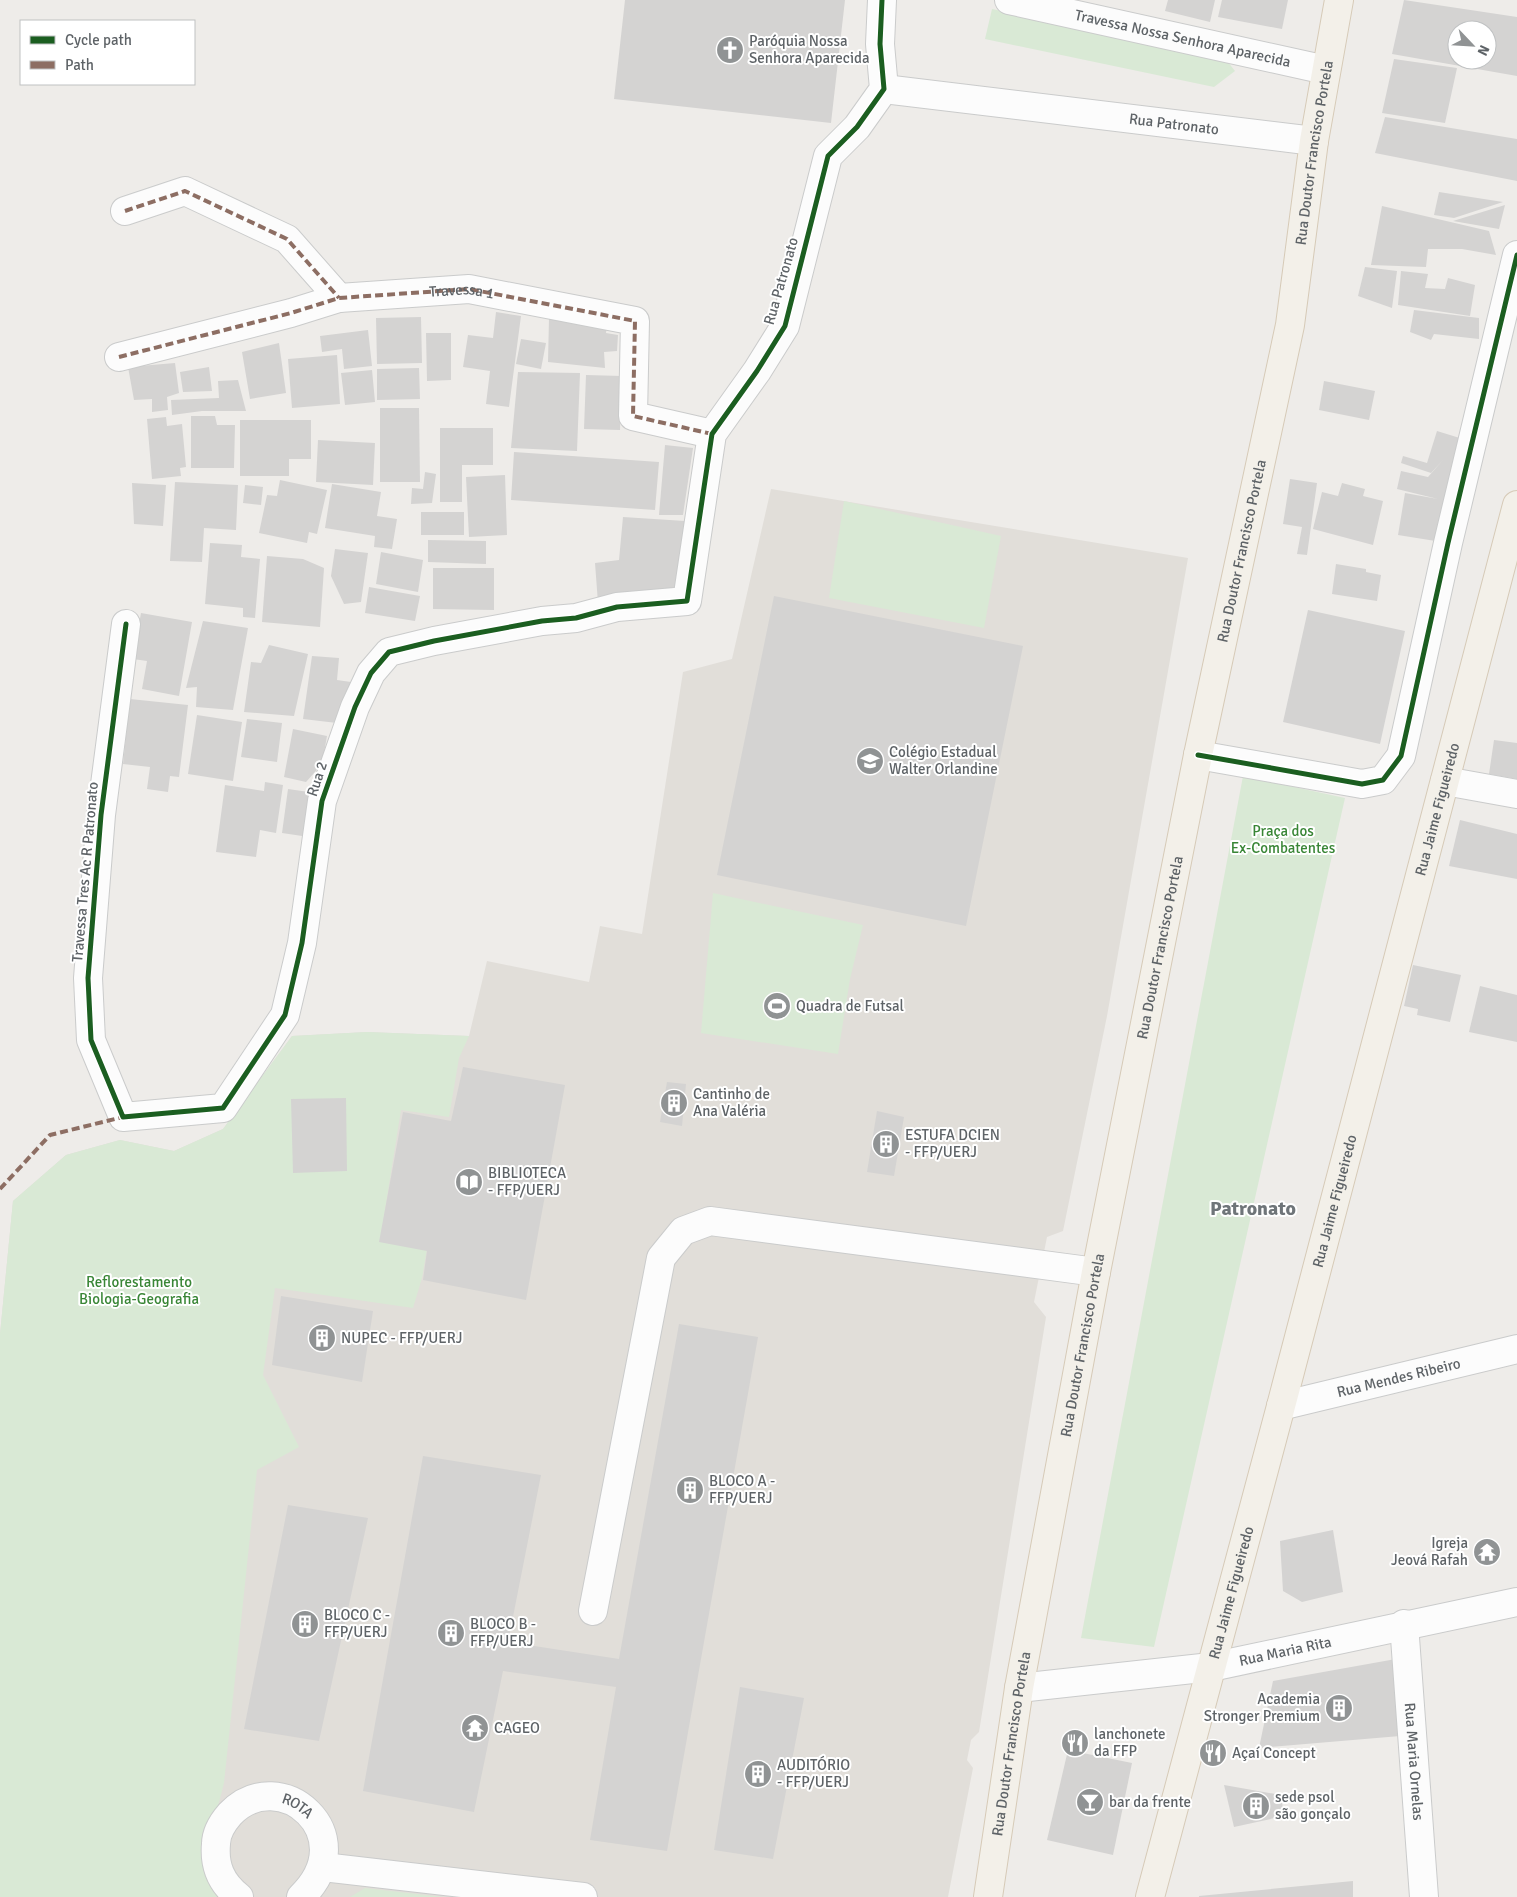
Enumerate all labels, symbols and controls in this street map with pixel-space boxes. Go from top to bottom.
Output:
street label: Travessa Nossa Senhora Aparecida [1073,6,1292,71]
legend [20,20,195,85]
north arrow [1447,20,1497,70]
text: Cycle path [65,31,132,49]
place label: Paróquia Nossa Senhora Aparecida [749,32,870,67]
church icon: Paróquia Nossa Senhora Aparecida [715,35,745,65]
text: N [1474,42,1493,58]
text: Path [65,56,94,74]
street label: Rua Doutor Francisco Portela [1292,59,1337,246]
street label: Rua Patronato [1128,110,1220,138]
street label: Rua Patronato [760,235,802,327]
street label: Travessa 1 [428,280,496,303]
street label: Rua Doutor Francisco Portela [1213,458,1270,644]
street label: Rua Jaime Figueiredo [1411,741,1463,878]
place label: Colégio Estadual Walter Orlandine [889,743,998,778]
school or university icon: Colégio Estadual Walter Orlandine [855,746,885,776]
street label: Rua 2 [303,759,331,799]
street label: Travessa Tres Ac R Patronato [68,781,102,963]
park label: Praça dos Ex-Combatentes [1231,822,1336,857]
street label: Rua Doutor Francisco Portela [1133,854,1187,1041]
sports icon: Quadra de Futsal [762,991,792,1021]
place label: Quadra de Futsal [796,997,904,1015]
place label: Cantinho de Ana Valéria [693,1085,770,1120]
building icon: Cantinho de Ana Valéria [659,1088,689,1118]
place label: ESTUFA DCIEN - FFP/UERJ [905,1126,1000,1161]
building icon: ESTUFA DCIEN - FFP/UERJ [871,1129,901,1159]
street label: Rua Jaime Figueiredo [1309,1132,1361,1270]
place label: BIBLIOTECA - FFP/UERJ [488,1164,566,1199]
library icon: BIBLIOTECA - FFP/UERJ [454,1167,484,1197]
district label: Patronato [1210,1196,1296,1221]
street label: Rua Doutor Francisco Portela [1057,1252,1108,1438]
park label: Reflorestamento Biologia-Geografia [79,1273,199,1308]
building icon: NUPEC - FFP/UERJ [307,1323,337,1353]
place label: NUPEC - FFP/UERJ [341,1329,462,1347]
street label: Rua Mendes Ribeiro [1335,1354,1462,1401]
place label: BLOCO A - FFP/UERJ [709,1472,775,1507]
building icon: BLOCO A - FFP/UERJ [675,1475,705,1505]
street label: Rua Jaime Figueiredo [1205,1524,1258,1661]
place label: Igreja Jeová Rafah [1391,1534,1468,1569]
temple icon: Igreja Jeová Rafah [1472,1537,1502,1567]
place label: BLOCO C - FFP/UERJ [324,1606,390,1641]
building icon: BLOCO C - FFP/UERJ [290,1609,320,1639]
place label: BLOCO B - FFP/UERJ [470,1615,536,1650]
building icon: BLOCO B - FFP/UERJ [436,1618,466,1648]
street label: Rua Maria Rita [1237,1633,1333,1670]
street label: Rua Doutor Francisco Portela [988,1650,1035,1837]
place label: Academia Stronger Premium [1204,1690,1320,1725]
building icon: Academia Stronger Premium [1324,1693,1354,1723]
street label: Rua Maria Ornelas [1401,1702,1427,1822]
temple icon: CAGEO [460,1713,490,1743]
place label: CAGEO [494,1719,540,1737]
place label: lanchonete da FFP [1094,1725,1166,1760]
restaurant icon: lanchonete da FFP [1060,1728,1090,1758]
restaurant icon: Açaí Concept [1198,1738,1228,1768]
place label: Açaí Concept [1232,1744,1316,1762]
place label: AUDITÓRIO - FFP/UERJ [777,1755,850,1791]
building icon: AUDITÓRIO - FFP/UERJ [743,1759,773,1789]
bar icon: bar da frente [1075,1787,1105,1817]
place label: sede psol são gonçalo [1275,1788,1351,1823]
street label: ROTA [280,1789,317,1822]
building icon: sede psol são gonçalo [1241,1791,1271,1821]
place label: bar da frente [1109,1793,1191,1811]

